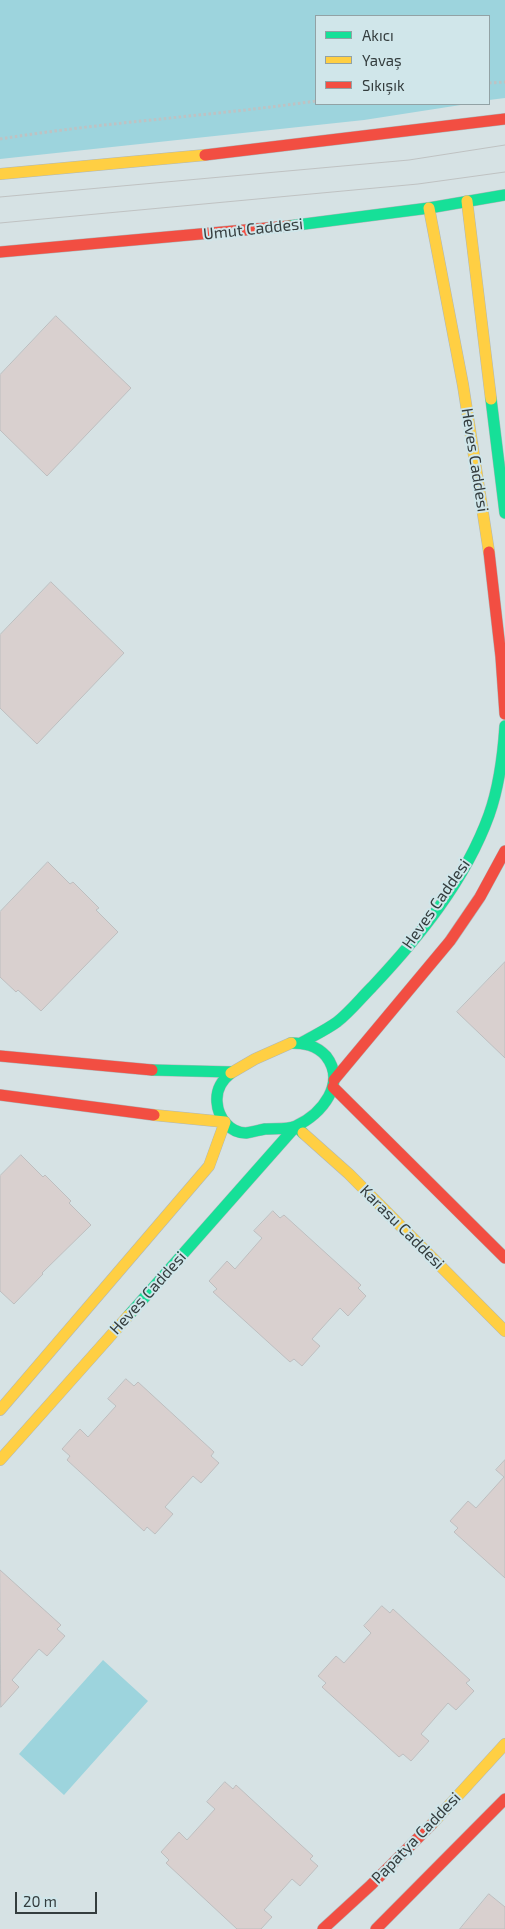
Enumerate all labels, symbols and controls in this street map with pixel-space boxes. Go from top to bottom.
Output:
legend [315,15,490,105]
text: Akıcı [362,26,394,44]
text: Yavaş [362,51,402,69]
text: Sıkışık [362,76,405,94]
street label: Umut Caddesi [202,214,304,244]
street label: Heves Caddesi [457,407,493,513]
street label: Heves Caddesi [398,856,474,952]
street label: Karasu Caddesi [356,1181,448,1273]
street label: Heves Caddesi [106,1248,190,1338]
street label: Papatya Caddesi [367,1788,465,1888]
scale bar [18,1882,100,1914]
text: 20 m [23,1892,57,1910]

